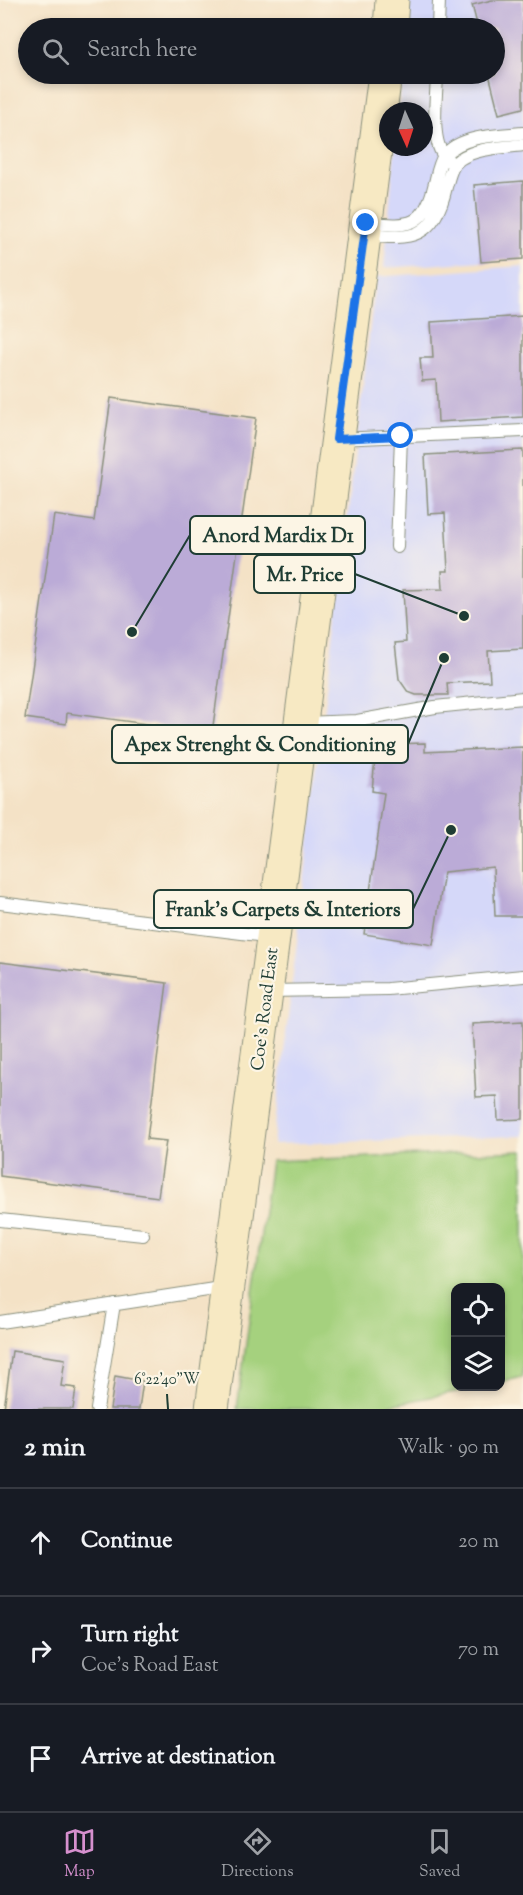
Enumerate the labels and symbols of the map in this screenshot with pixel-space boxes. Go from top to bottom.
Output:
north arrow [379,102,433,156]
route end [352,209,378,235]
route start [387,422,413,448]
callout: Anord Mardix D1 [190,516,365,554]
text: Anord Mardix D1 [202,523,354,552]
callout: Mr. Price [254,555,355,593]
text: Mr. Price [266,562,344,591]
callout: Apex Strenght & Conditioning [112,725,408,763]
text: Apex Strenght & Conditioning [124,732,396,761]
callout: Frank's Carpets & Interiors [154,890,413,928]
text: Frank's Carpets & Interiors [165,897,401,926]
street label: Coe's Road East [246,946,286,1072]
text: 6°22'40"W [134,1370,200,1391]

